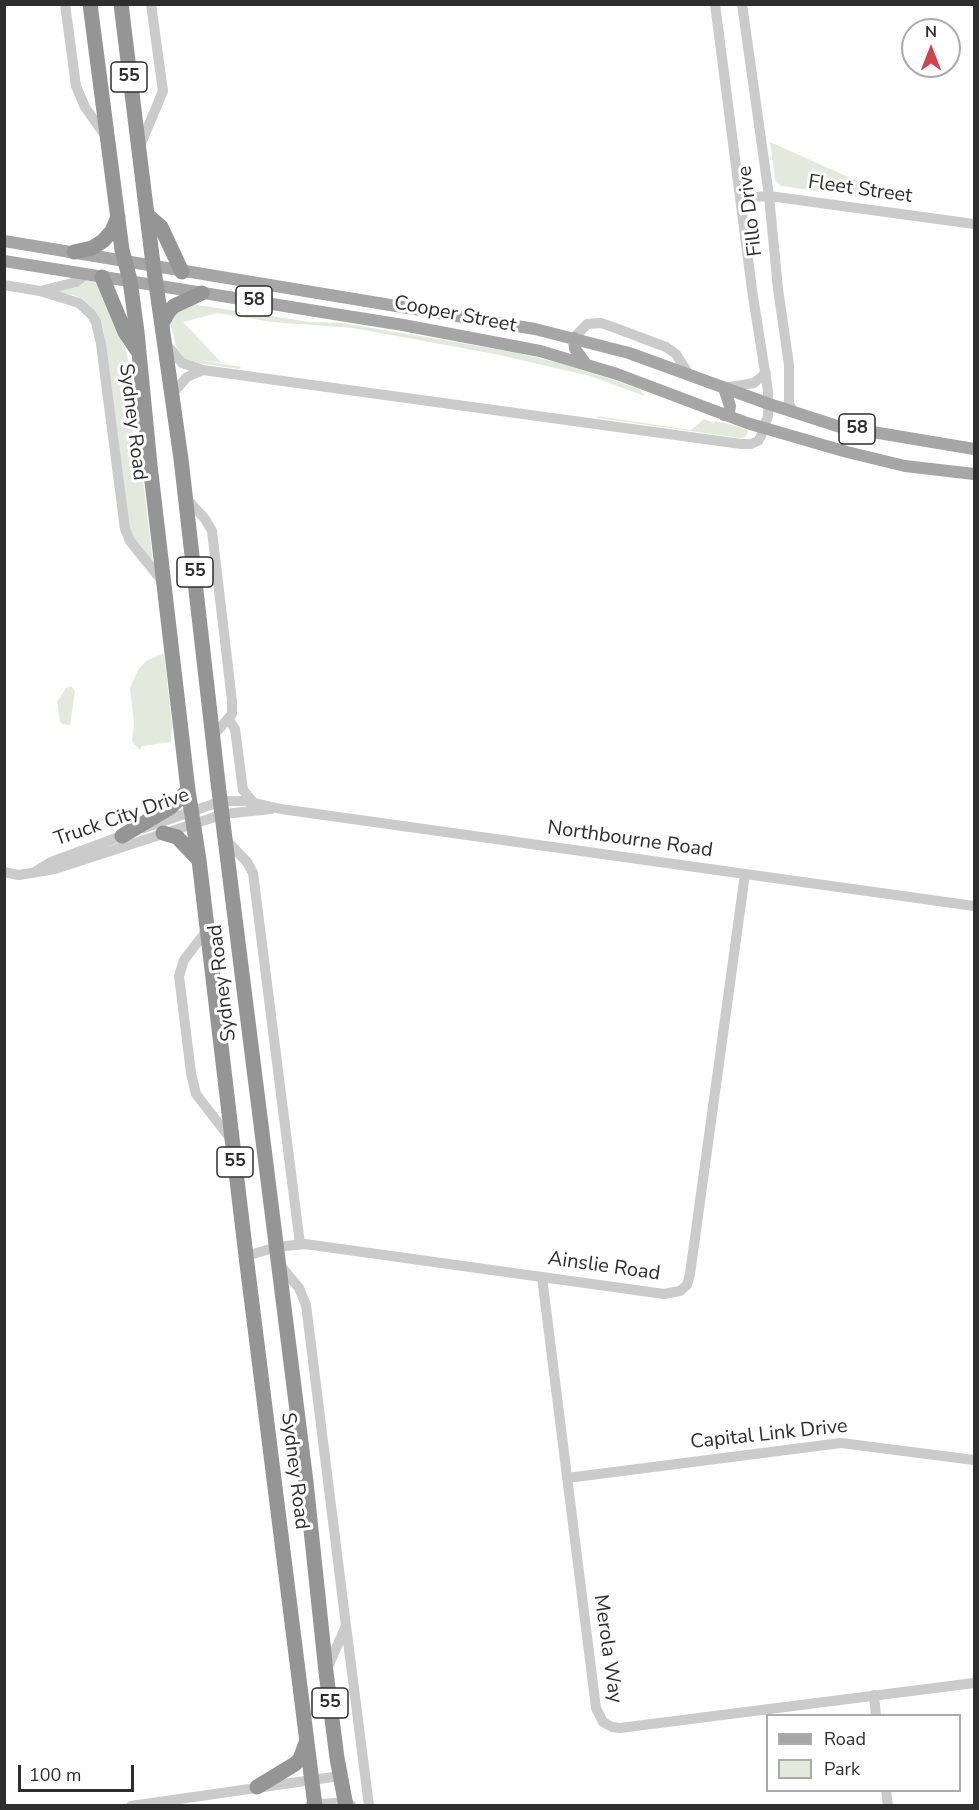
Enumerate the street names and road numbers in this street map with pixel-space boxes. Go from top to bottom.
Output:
road number: 55 [111,62,147,92]
street label: Fillo Drive [734,164,768,258]
street label: Fleet Street [806,171,914,209]
road number: 58 [236,286,272,316]
street label: Cooper Street [392,291,518,339]
street label: Sydney Road [113,362,151,482]
road number: 58 [839,414,875,444]
road number: 55 [177,557,213,587]
street label: Truck City Drive [51,784,193,852]
street label: Northbourne Road [546,817,714,863]
street label: Sydney Road [204,923,242,1043]
road number: 55 [217,1147,253,1177]
street label: Ainslie Road [546,1247,662,1287]
street label: Sydney Road [275,1411,313,1531]
street label: Capital Link Drive [689,1415,849,1455]
street label: Merola Way [588,1593,626,1705]
road number: 55 [312,1688,348,1718]

